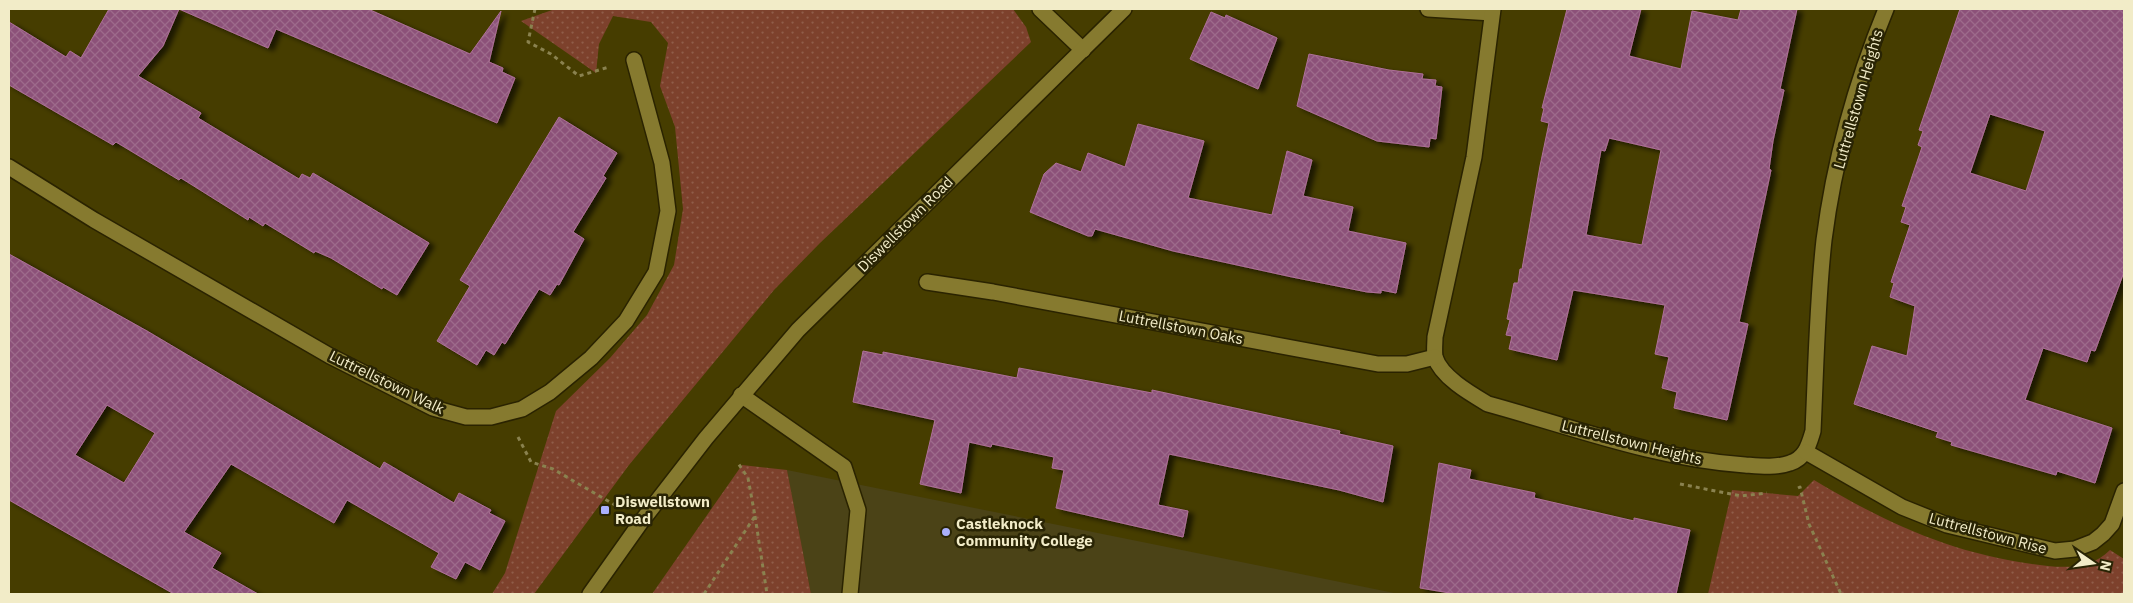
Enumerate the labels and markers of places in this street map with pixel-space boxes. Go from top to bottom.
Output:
place label: Diswellstown Road [615,492,710,528]
marker: Diswellstown Road [599,504,611,516]
place label: Castleknock Community College [956,514,1093,550]
marker: Castleknock Community College [940,526,952,538]

